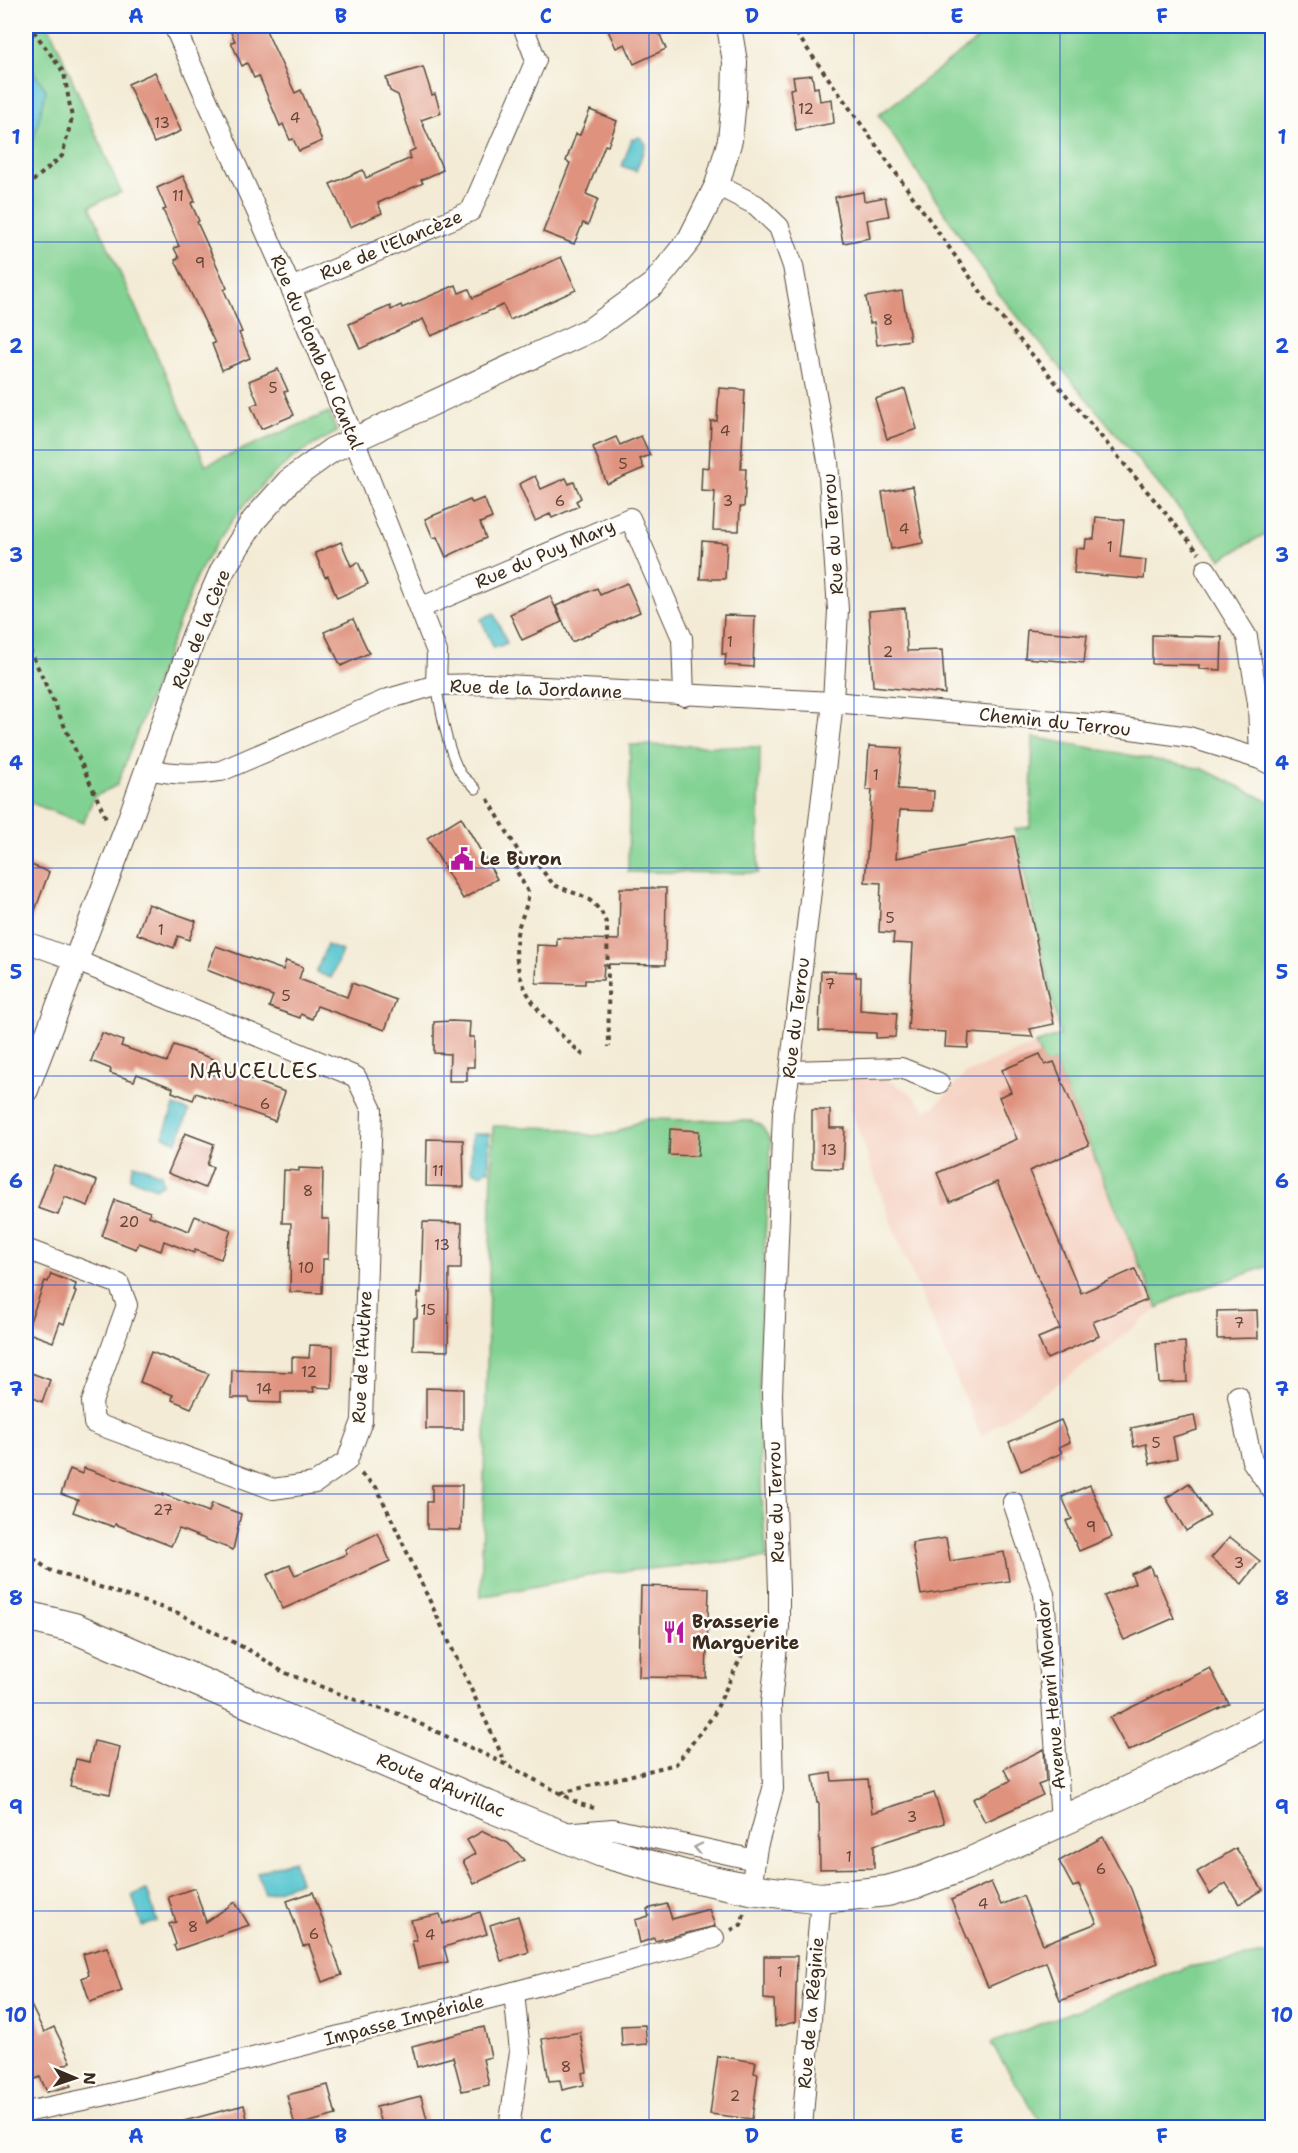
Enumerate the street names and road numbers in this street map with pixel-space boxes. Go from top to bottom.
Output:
street label: Rue de l'Elancèze [316,204,466,286]
street label: Rue du Plomb du Cantal [265,251,369,454]
street label: Rue du Terrou [817,472,849,596]
street label: Rue du Puy Mary [471,514,619,594]
street label: Rue de la Cère [166,566,236,692]
street label: Rue de la Jordanne [449,674,623,704]
street label: Chemin du Terrou [978,702,1132,742]
street label: Rue du Terrou [777,956,815,1080]
street label: Rue de l'Authre [347,1290,377,1424]
street label: Rue du Terrou [762,1441,790,1563]
street label: Avenue Henri Mondor [1031,1597,1071,1791]
street label: Route d'Aurillac [373,1747,509,1823]
street label: Rue de la Réginie [792,1936,830,2090]
street label: Impasse Impériale [322,1989,486,2051]

